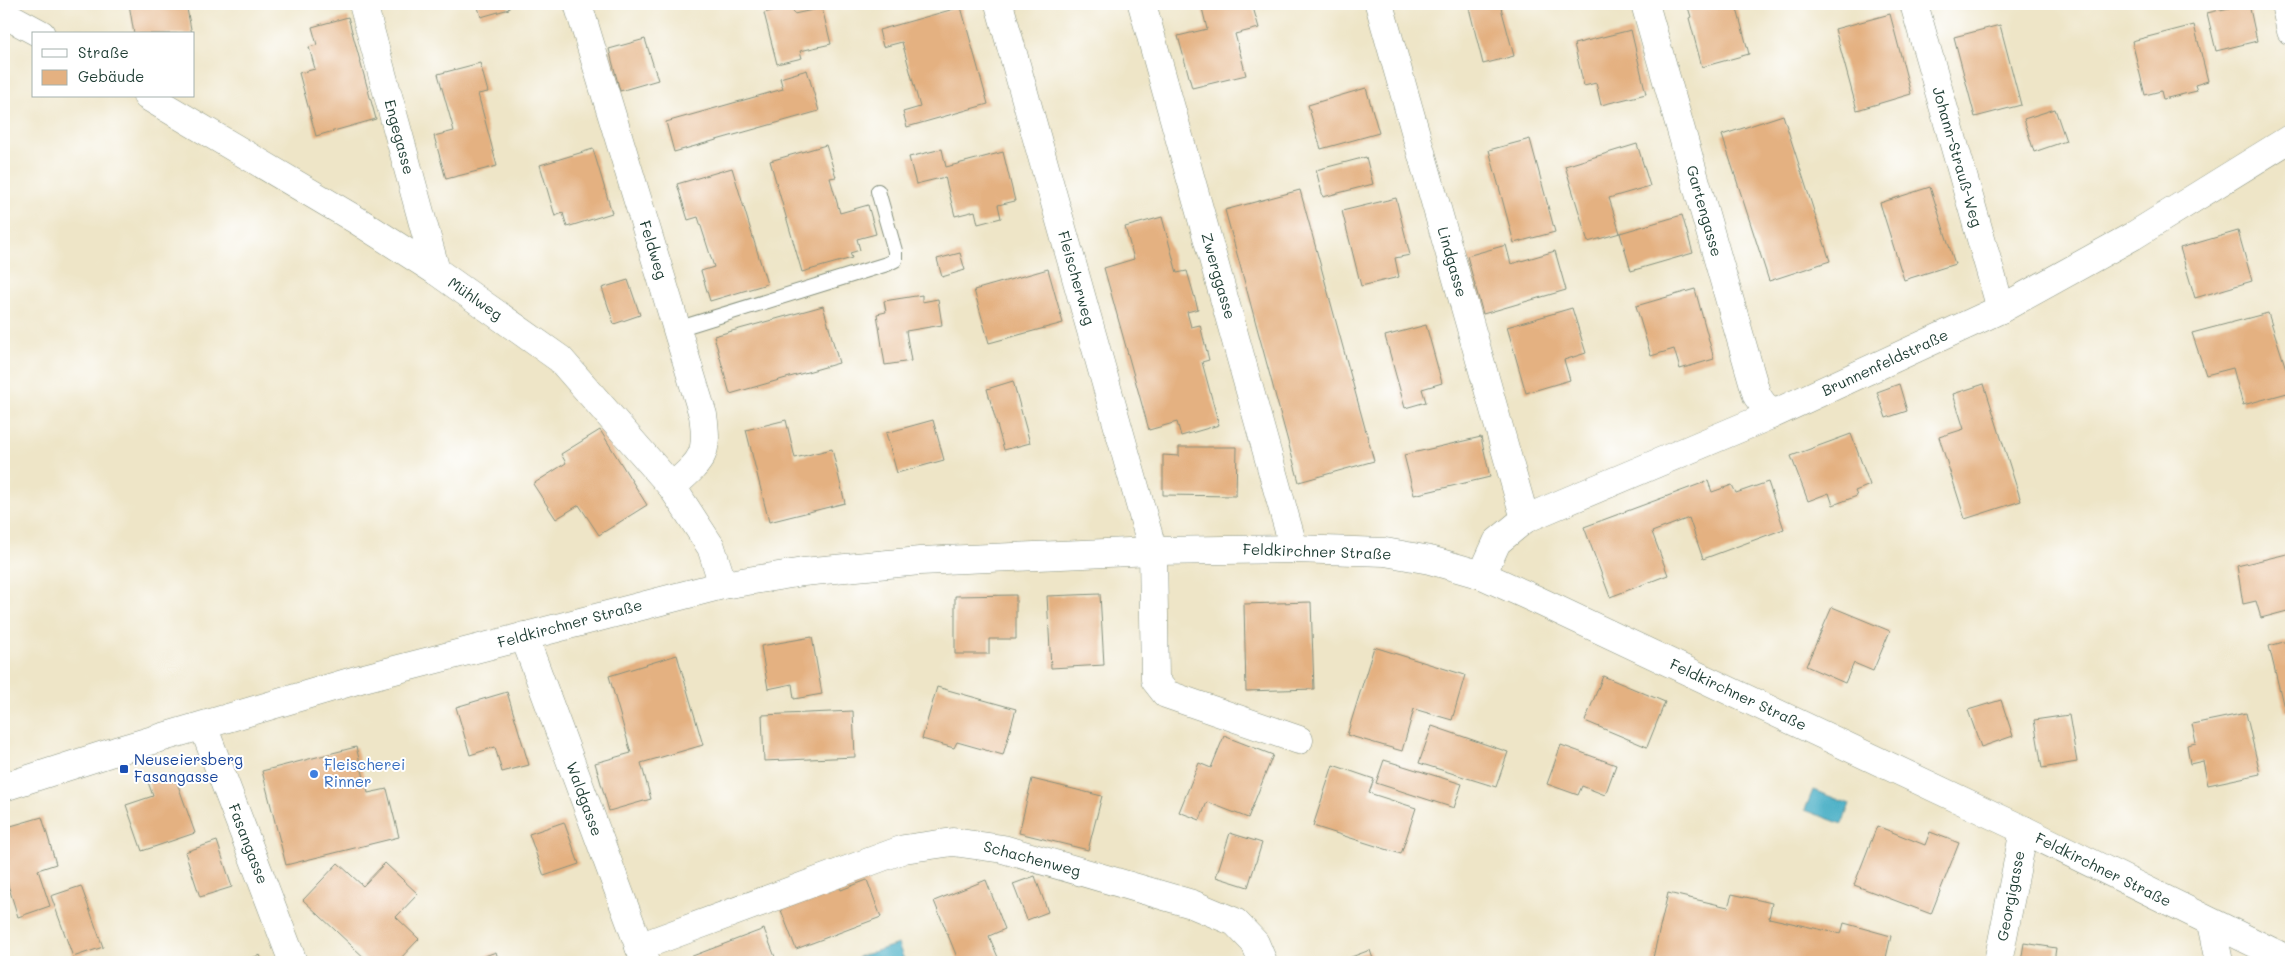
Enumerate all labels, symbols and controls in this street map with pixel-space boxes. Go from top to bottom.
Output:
legend [32,32,195,98]
text: Straße [78,42,129,62]
text: Gebäude [78,66,144,86]
street label: Johann-Strauß-Weg [1928,84,1988,229]
street label: Engegasse [380,97,420,176]
street label: Gartengasse [1682,163,1728,259]
street label: Feldweg [636,218,672,282]
street label: Lindgasse [1433,224,1473,299]
street label: Fleischerweg [1054,228,1100,327]
street label: Zwerggasse [1197,230,1241,321]
street label: Mühlweg [444,272,507,324]
street label: Brunnenfeldstraße [1818,324,1951,400]
street label: Feldkirchner Straße [1242,538,1392,564]
street label: Feldkirchner Straße [495,594,644,652]
street label: Feldkirchner Straße [1667,654,1810,735]
place label: Neuseiersberg Fasangasse [134,749,243,786]
place label: Fleischerei Rinner [324,754,405,791]
street label: Waldgasse [562,759,608,839]
marker: Neuseiersberg Fasangasse [118,763,130,775]
marker: Fleischerei Rinner [308,768,320,780]
street label: Fasangasse [224,801,273,887]
street label: Feldkirchner Straße [2032,827,2175,911]
street label: Schachenweg [982,835,1083,881]
street label: Georgigasse [1991,849,2029,943]

